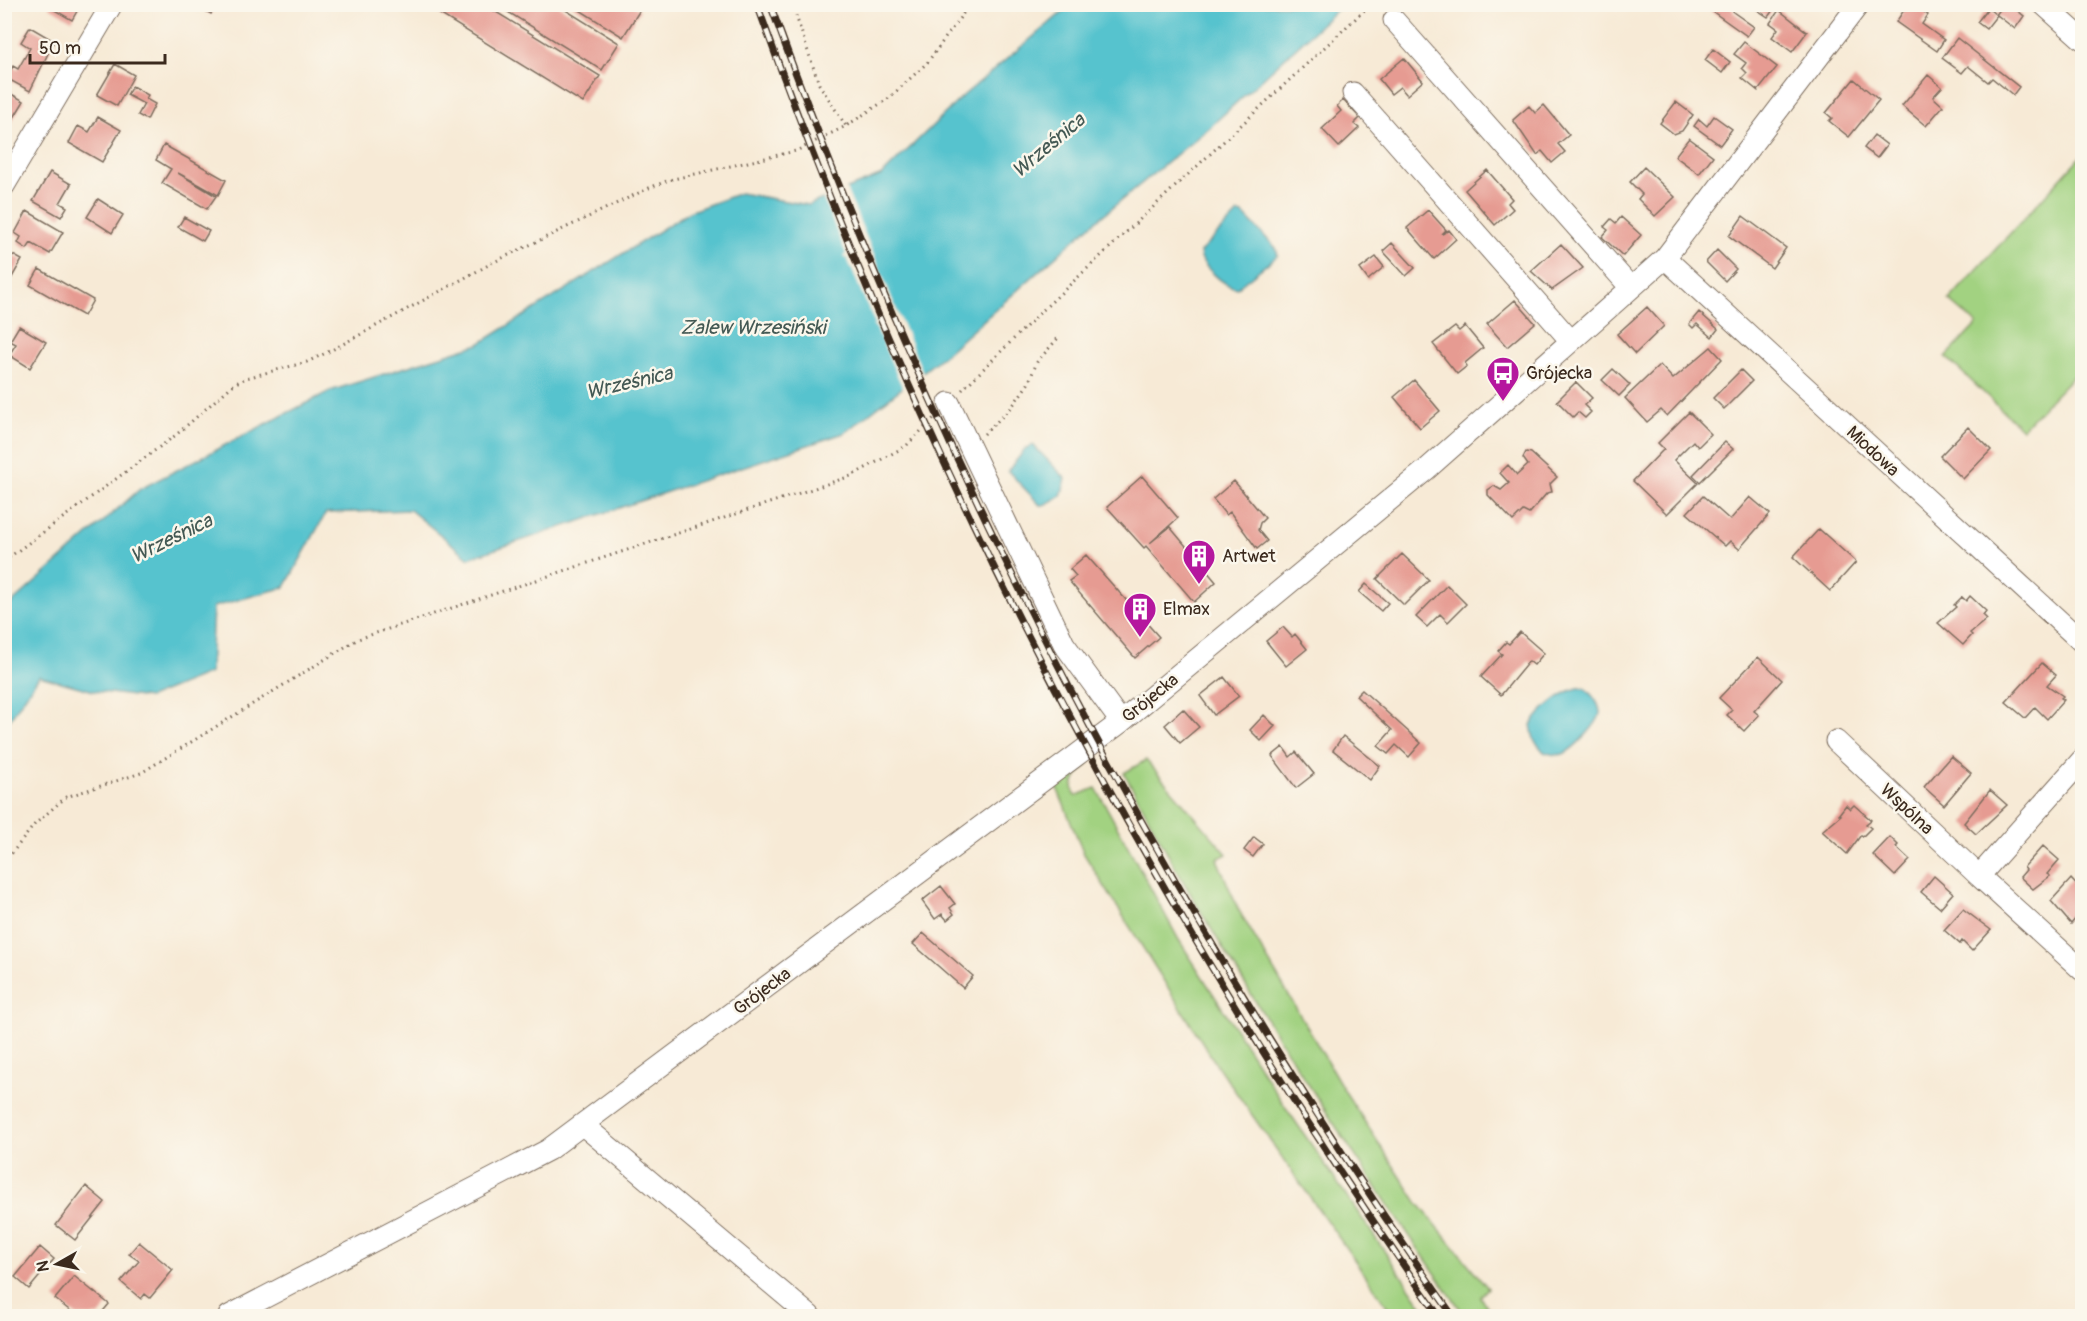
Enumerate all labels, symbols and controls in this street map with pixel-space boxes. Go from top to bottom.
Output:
scale bar [30,27,165,65]
text: 50 m [39,37,81,60]
water label: Wrześnica [1007,107,1091,183]
water label: Zalew Wrzesiński [681,315,829,340]
bus stop icon: Grójecka [1485,355,1521,402]
water label: Wrześnica [584,360,676,405]
place label: Grójecka [1526,362,1592,385]
street label: Miodowa [1841,421,1904,482]
water label: Wrześnica [126,507,218,569]
building icon: Artwet [1181,538,1217,585]
place label: Artwet [1222,545,1276,568]
building icon: Elmax [1122,591,1158,638]
place label: Elmax [1163,598,1210,621]
street label: Grójecka [1117,669,1183,728]
street label: Wspólna [1875,779,1938,840]
street label: Grójecka [729,962,796,1021]
north arrow [27,1234,87,1294]
text: N [32,1259,54,1273]

